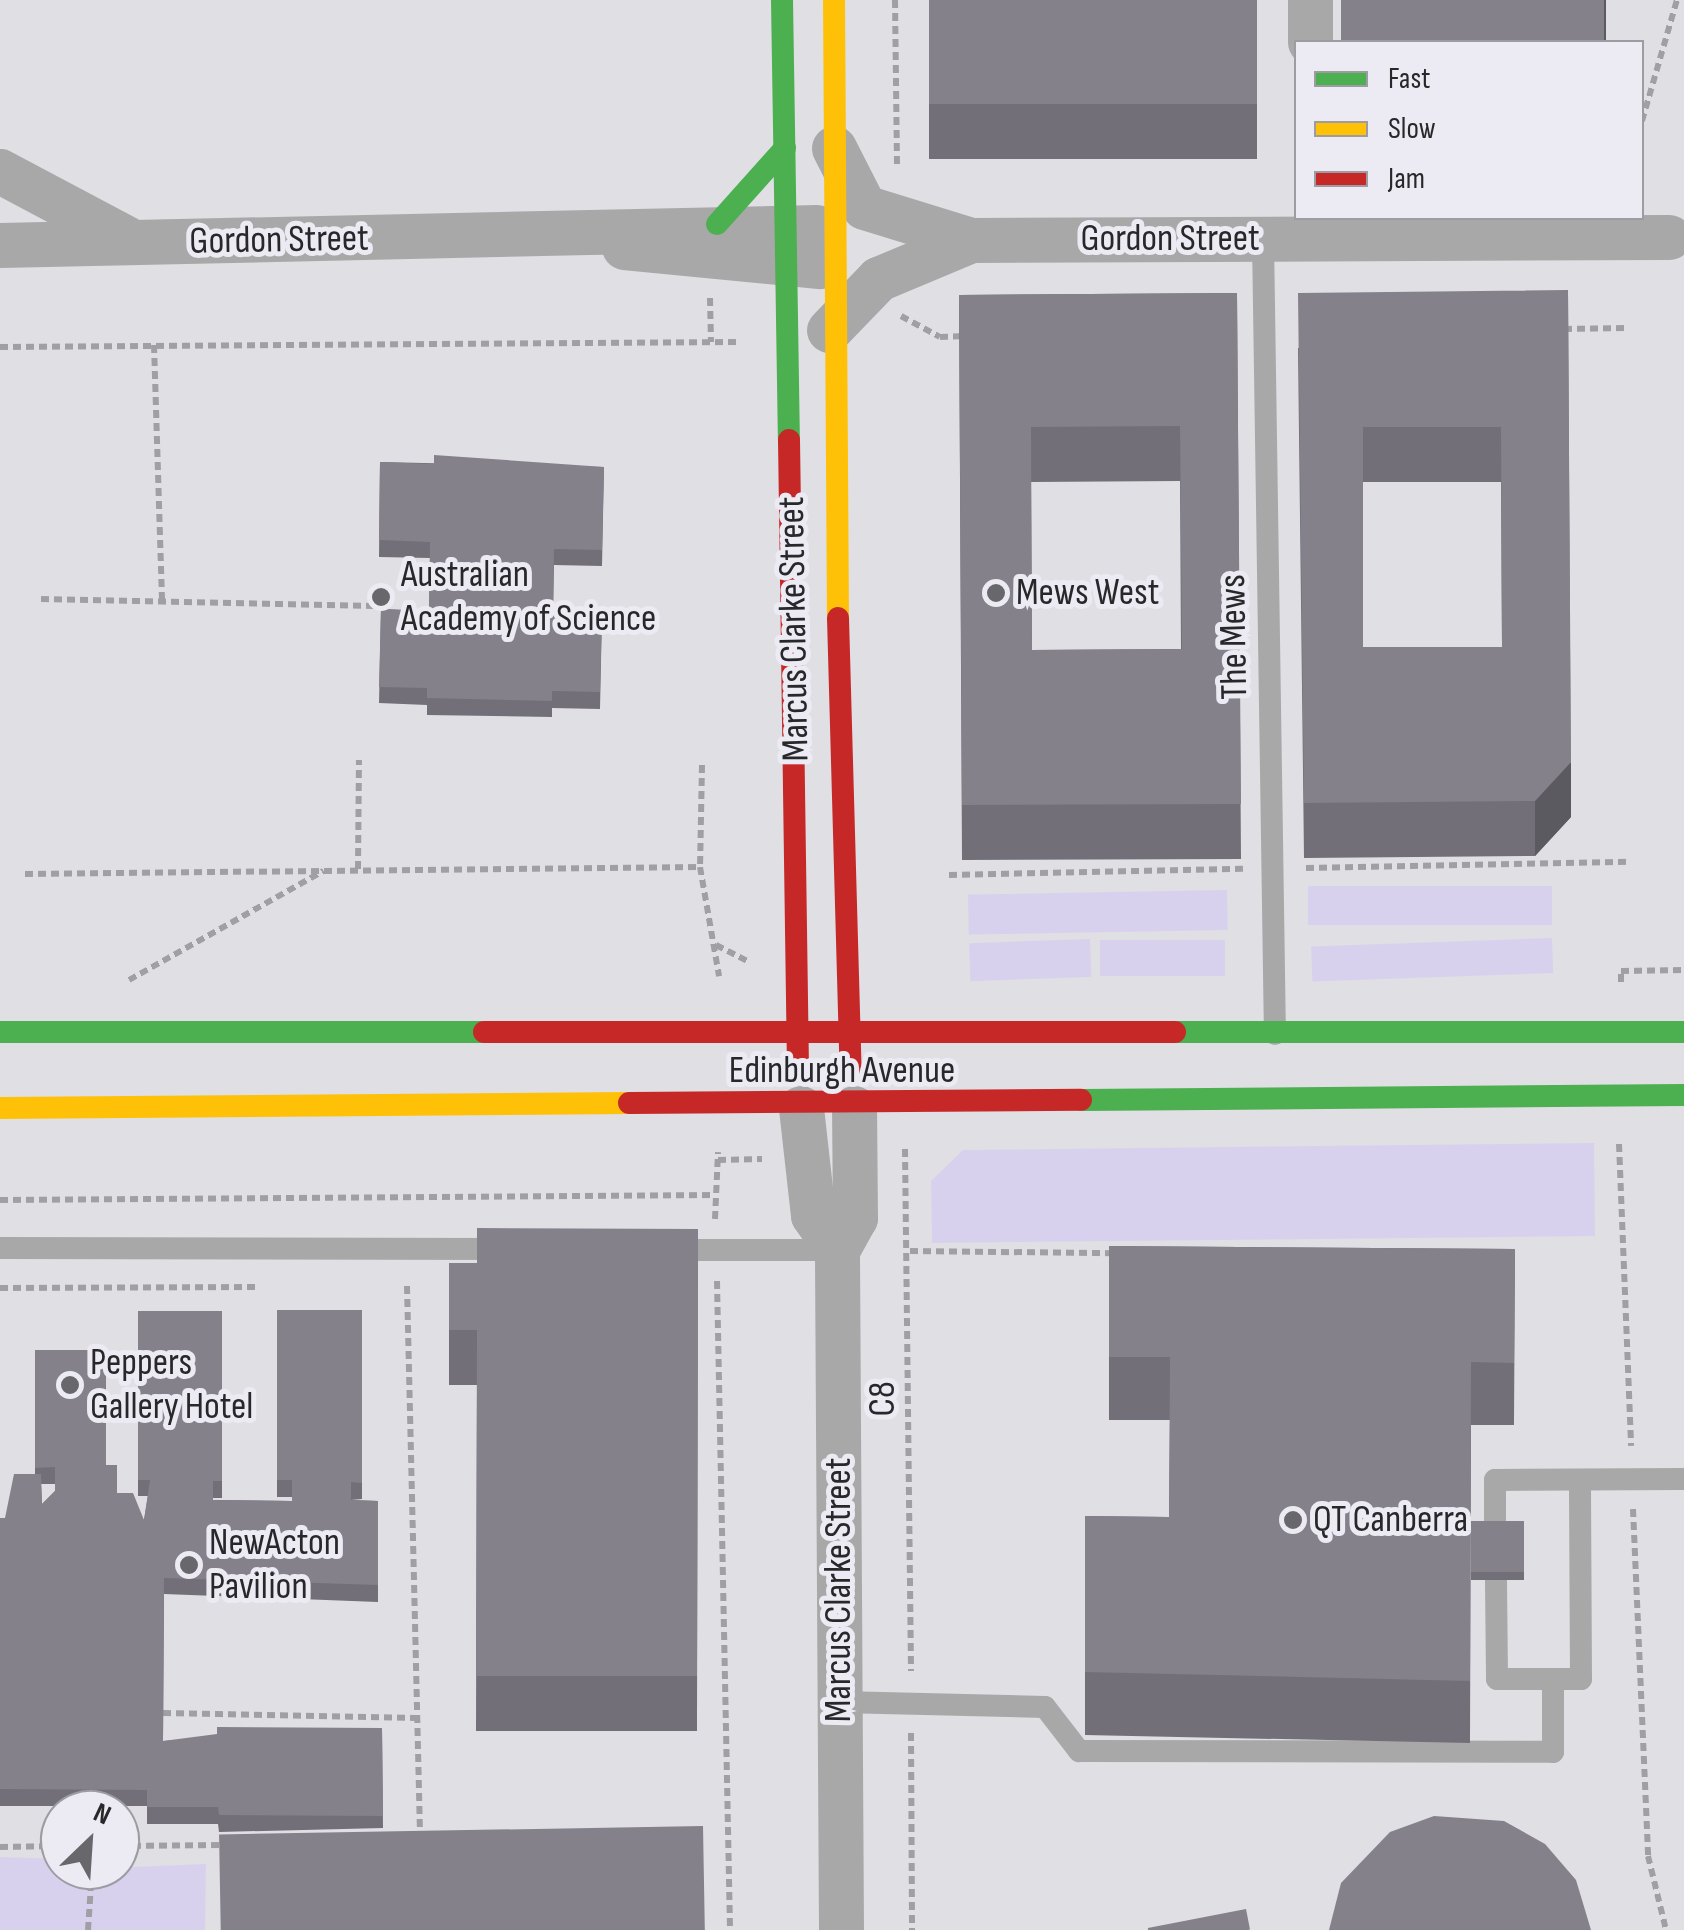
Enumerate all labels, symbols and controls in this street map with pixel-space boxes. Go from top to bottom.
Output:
legend [1294,40,1644,220]
text: Fast [1388,61,1430,97]
text: Slow [1388,111,1436,147]
text: Jam [1388,161,1425,197]
street label: Gordon Street [189,216,369,264]
street label: Gordon Street [1080,216,1260,262]
street label: Marcus Clarke Street [769,496,819,762]
place label: Australian Academy of Science [401,552,656,642]
place label: Mews West [1016,570,1159,616]
street label: The Mews [1210,574,1258,700]
marker: Mews West [985,582,1007,604]
marker: Australian Academy of Science [370,586,392,608]
street label: Edinburgh Avenue [729,1048,955,1094]
place label: Peppers Gallery Hotel [90,1340,253,1430]
marker: Peppers Gallery Hotel [59,1374,81,1396]
street label: C8 [860,1381,906,1417]
street label: Marcus Clarke Street [816,1458,862,1722]
place label: QT Canberra [1313,1497,1468,1543]
marker: QT Canberra [1282,1509,1304,1531]
place label: NewActon Pavilion [209,1520,340,1610]
marker: NewActon Pavilion [178,1554,200,1576]
north arrow [40,1790,140,1890]
text: N [88,1796,116,1832]

